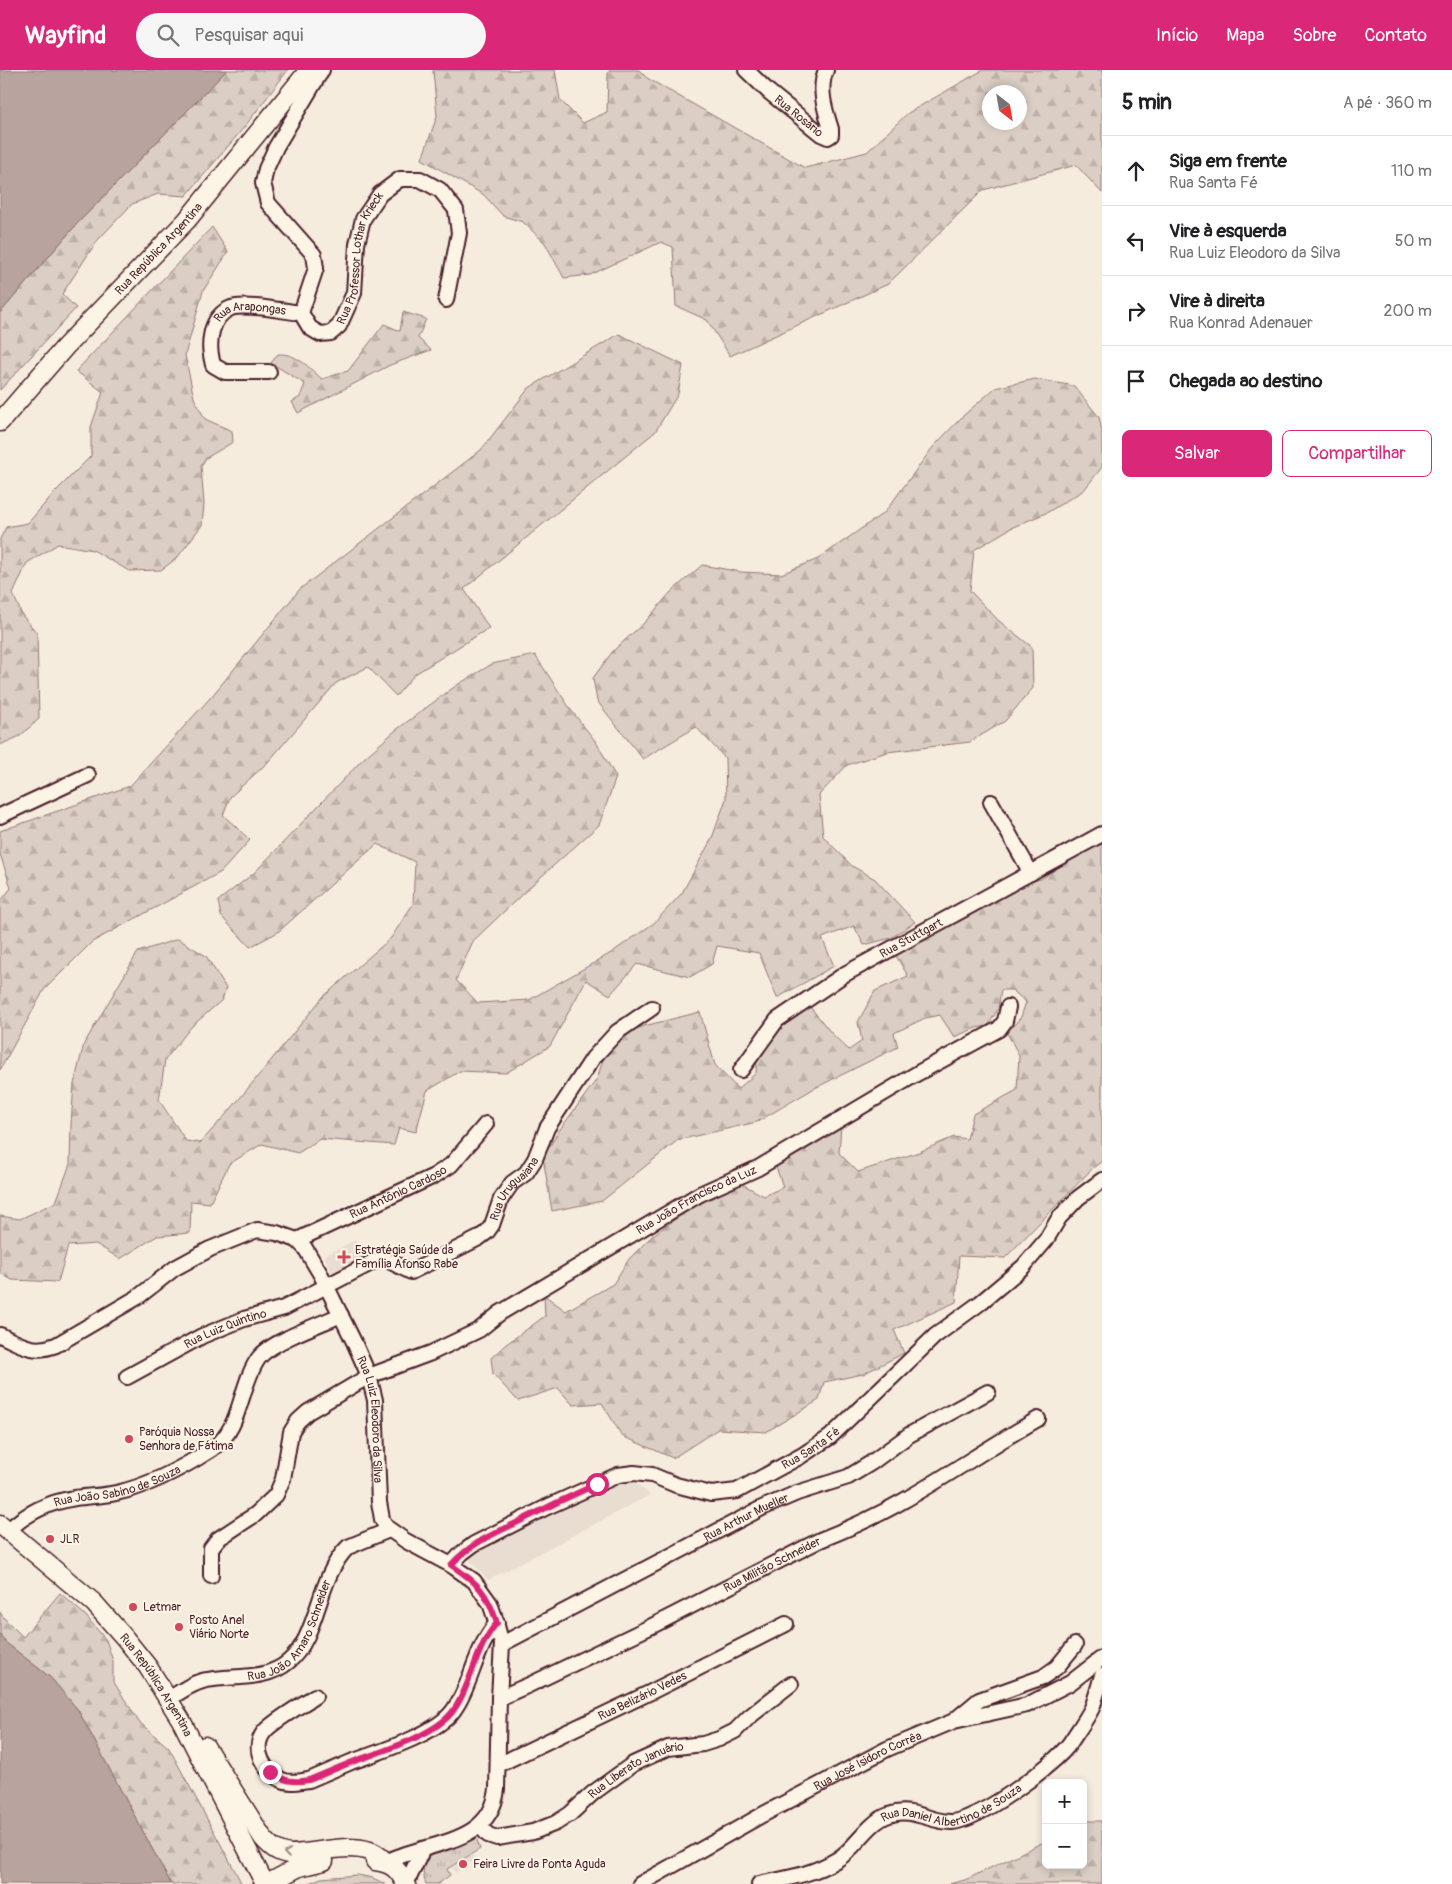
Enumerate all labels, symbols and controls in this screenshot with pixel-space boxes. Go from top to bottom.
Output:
search box [136,13,486,58]
text: Wayfind [25,21,106,50]
icon: search [154,21,182,49]
text: Pesquisar aqui [194,23,303,47]
text: Início [1156,24,1198,47]
text: Mapa [1226,24,1264,47]
text: Sobre [1292,24,1336,47]
text: Contato [1364,24,1427,47]
north arrow [982,85,1027,130]
text: 5 min [1122,89,1172,116]
street label: Rua Rosário [771,92,827,141]
text: A pé · 360 m [1343,93,1432,113]
text: Siga em frente [1169,149,1287,173]
icon: ahead [1122,157,1150,185]
text: 110 m [1391,161,1432,181]
text: Rua Santa Fé [1169,173,1258,193]
street label: Rua Professor Lothar Krieck [333,189,387,327]
street label: Rua República Argentina [112,199,206,298]
text: Vire à esquerda [1169,219,1287,243]
icon: left [1122,227,1150,255]
text: 50 m [1395,231,1432,251]
text: Rua Luiz Eleodoro da Silva [1169,243,1341,263]
text: Vire à direita [1169,289,1265,313]
icon: right [1122,297,1150,325]
street label: Rua Arapongas [210,299,288,325]
text: 200 m [1384,301,1432,321]
text: Rua Konrad Adenauer [1169,313,1313,333]
icon: arrive [1122,367,1150,395]
text: Chegada ao destino [1169,369,1322,393]
button: Salvar [1122,430,1272,477]
button: Compartilhar [1282,430,1432,477]
street label: Rua Stuttgart [877,915,945,961]
street label: Rua Uruguaiana [487,1154,542,1223]
street label: Rua Antônio Cardoso [347,1162,450,1222]
street label: Rua João Francisco da Luz [633,1162,759,1238]
place label: Estratégia Saúde da Família Afonso Rabe [355,1243,458,1272]
marker: Estratégia Saúde da Família Afonso Rabe [337,1250,351,1264]
street label: Rua Luiz Quintino [182,1306,269,1352]
street label: Rua Luiz Eleodoro da Silva [354,1354,386,1484]
street label: Rua Santa Fé [779,1424,843,1473]
place label: Paróquia Nossa Senhora de Fátima [139,1425,234,1454]
marker: Paróquia Nossa Senhora de Fátima [123,1433,135,1445]
street label: Rua João Sabino de Souza [52,1461,184,1510]
route start [586,1473,609,1496]
street label: Rua Arthur Mueller [701,1490,792,1545]
place label: JLR [60,1532,80,1547]
marker: JLR [44,1533,56,1545]
street label: Rua Militão Schneider [721,1533,824,1596]
street label: Rua João Amaro Schneider [246,1577,334,1684]
place label: Letmar [143,1600,182,1615]
marker: Letmar [127,1601,139,1613]
place label: Posto Anel Viário Norte [189,1613,249,1642]
marker: Posto Anel Viário Norte [173,1621,185,1633]
street label: Rua República Argentina [117,1630,196,1739]
street label: Rua Belizário Vedes [596,1668,690,1724]
street label: Rua José Isidoro Corrêa [811,1728,924,1794]
street label: Rua Liberato Januário [585,1739,685,1801]
route end [259,1761,282,1784]
map controls [1042,1779,1087,1869]
button: + [1042,1779,1087,1824]
street label: Rua Daniel Albertino de Souza [878,1780,1025,1830]
button: − [1042,1824,1087,1869]
one-way arrow [282,1848,291,1858]
place label: Feira Livre da Ponta Aguda [473,1857,606,1872]
marker: Feira Livre da Ponta Aguda [457,1858,469,1870]

